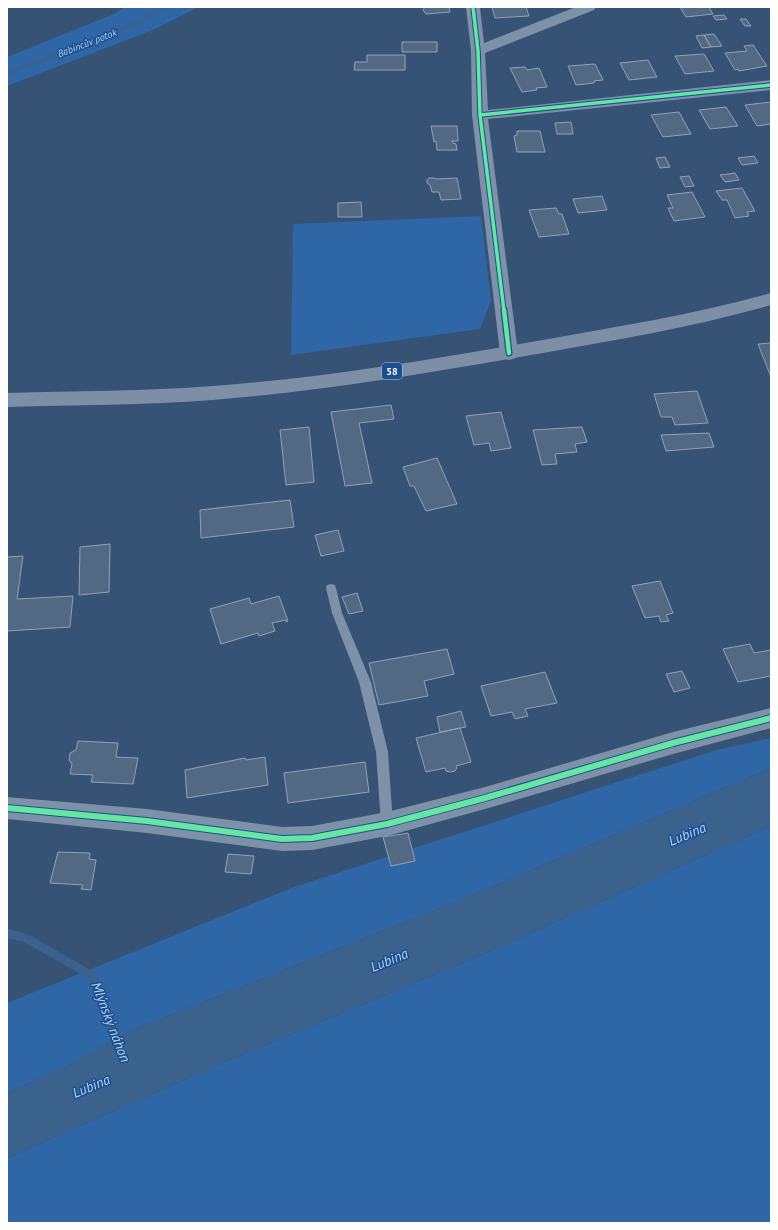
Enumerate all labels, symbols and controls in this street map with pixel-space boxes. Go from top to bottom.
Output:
water label: Babincův potok [56,26,119,60]
road number: 58 [382,363,402,379]
water label: Lubina [665,818,709,850]
water label: Lubina [367,944,411,976]
water label: Mlýnský náhon [87,979,135,1065]
water label: Lubina [69,1070,113,1102]

